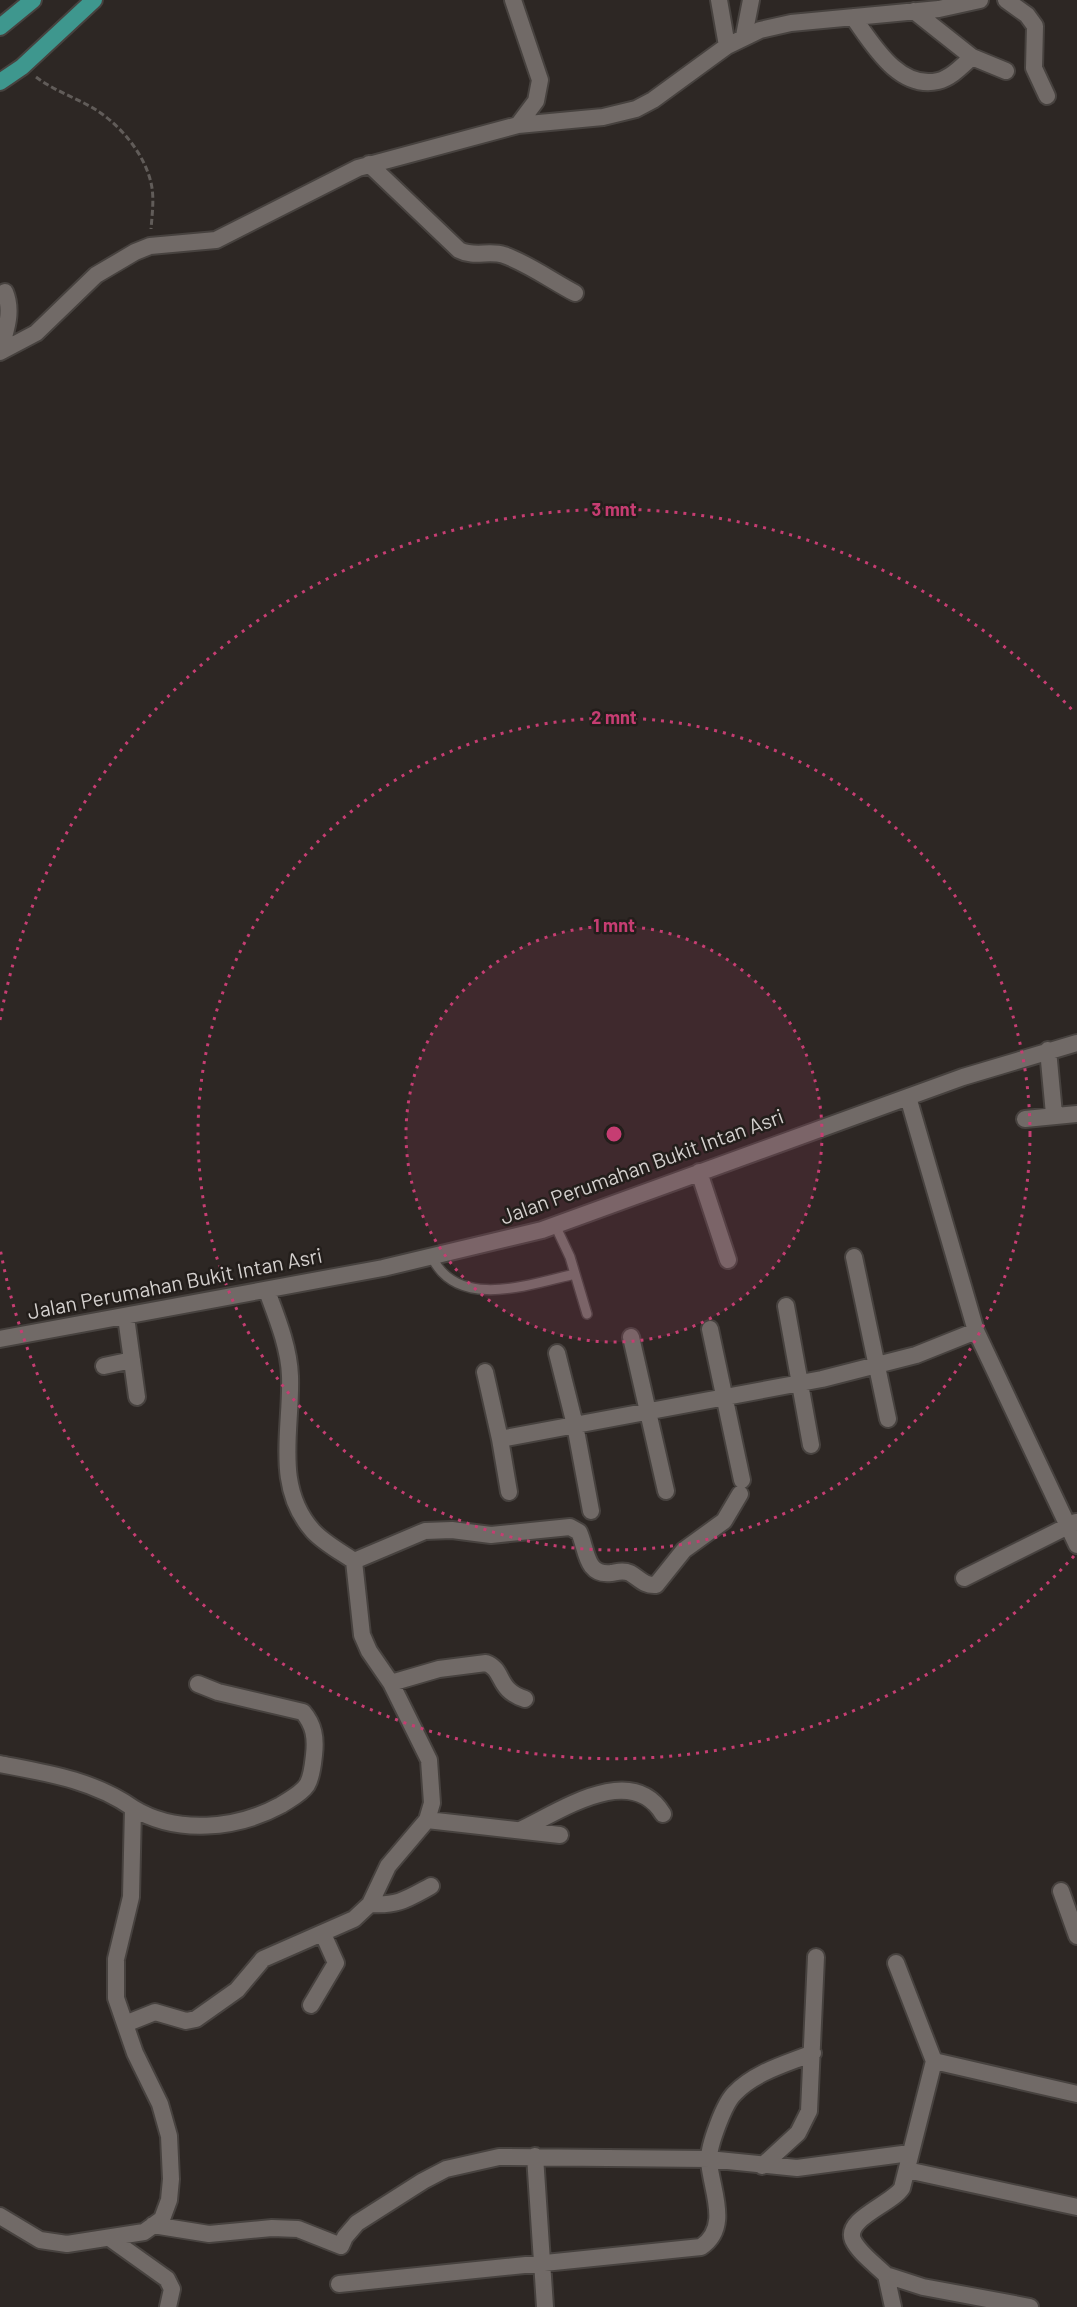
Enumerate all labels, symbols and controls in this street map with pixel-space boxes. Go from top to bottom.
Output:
text: 3 mnt [591,498,637,520]
text: 2 mnt [591,706,637,728]
text: 1 mnt [593,914,635,936]
street label: Jalan Perumahan Bukit Intan Asri [496,1103,787,1229]
centre of rings [604,1124,624,1144]
street label: Jalan Perumahan Bukit Intan Asri [25,1242,324,1323]

